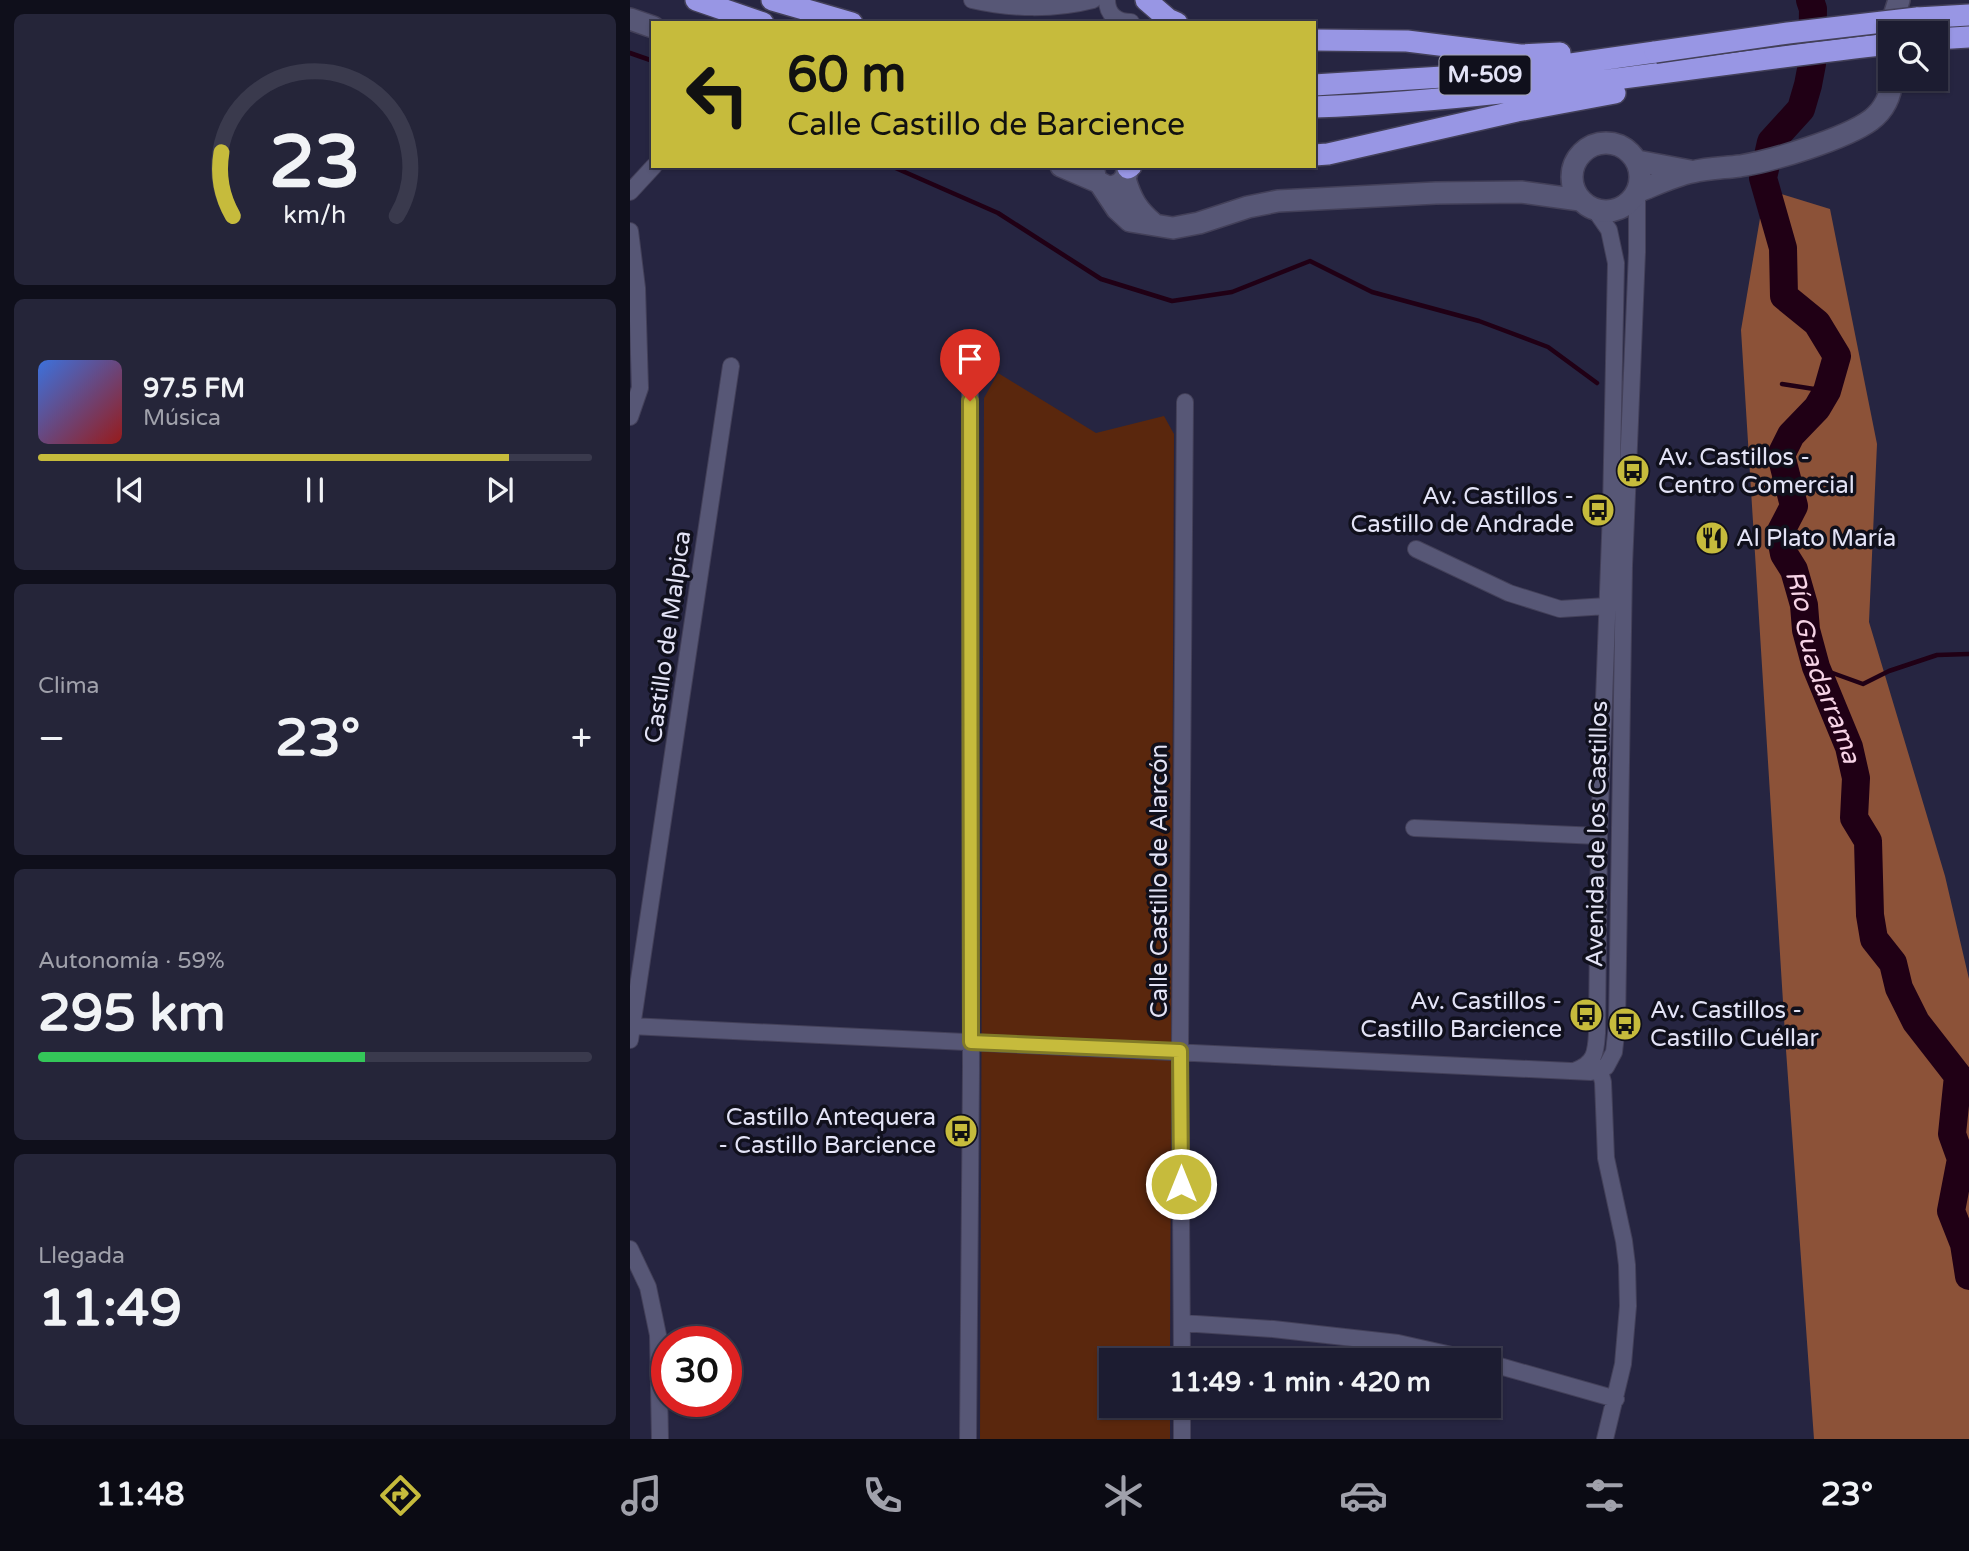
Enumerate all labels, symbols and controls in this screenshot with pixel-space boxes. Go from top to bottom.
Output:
map controls [1878,21,1948,91]
button: search [1878,21,1948,91]
text: 60 m [787,46,906,105]
icon: left [672,49,763,140]
road number: M-509 [1440,55,1530,94]
text: Calle Castillo de Barcience [787,106,1185,144]
text: 23 [269,119,361,207]
text: km/h [284,199,346,229]
pin [940,329,1000,401]
icon: arrive [951,340,989,378]
text: 97.5 FM [143,373,245,404]
text: Música [143,404,221,432]
place label: Av. Castillos - Centro Comercial [1658,443,1855,500]
bus stop icon: Av. Castillos - Centro Comercial [1614,452,1652,490]
icon: previous [111,471,149,509]
icon: pause [296,471,334,509]
icon: next [481,471,519,509]
place label: Av. Castillos - Castillo de Andrade [1351,482,1574,539]
bus stop icon: Av. Castillos - Castillo de Andrade [1579,491,1617,529]
restaurant icon: Al Plato María [1693,519,1731,557]
place label: Al Plato María [1736,524,1896,553]
street label: Castillo de Malpica [639,529,697,745]
water label: Río Guadarrama [1779,566,1868,767]
text: Clima [38,672,99,700]
street label: Avenida de los Castillos [1580,700,1614,968]
text: 23° [275,707,360,770]
text: − [38,716,65,762]
text: + [571,716,592,762]
street label: Calle Castillo de Alarcón [1145,744,1174,1018]
text: Autonomía · 59% [38,947,225,975]
text: 295 km [38,982,226,1045]
place label: Av. Castillos - Castillo Barcience [1360,987,1562,1044]
bus stop icon: Av. Castillos - Castillo Barcience [1567,996,1605,1034]
place label: Av. Castillos - Castillo Cuéllar [1650,996,1820,1053]
bus stop icon: Av. Castillos - Castillo Cuéllar [1606,1005,1644,1043]
place label: Castillo Antequera - Castillo Barcience [718,1103,936,1160]
bus stop icon: Castillo Antequera - Castillo Barcience [942,1112,980,1150]
position arrow [1144,1147,1218,1221]
text: Llegada [38,1242,125,1270]
text: 11:49 [38,1277,182,1340]
speed limit sign: 30 [651,1326,742,1417]
text: 11:49 · 1 min · 420 m [1169,1367,1431,1398]
icon: directions [376,1471,425,1520]
icon: music [617,1471,666,1520]
icon: phone [858,1471,907,1520]
icon: climate [1099,1471,1148,1520]
icon: car [1339,1471,1388,1520]
icon: filters [1580,1471,1629,1520]
text: 11:48 [96,1476,185,1514]
text: 23° [1821,1476,1873,1514]

